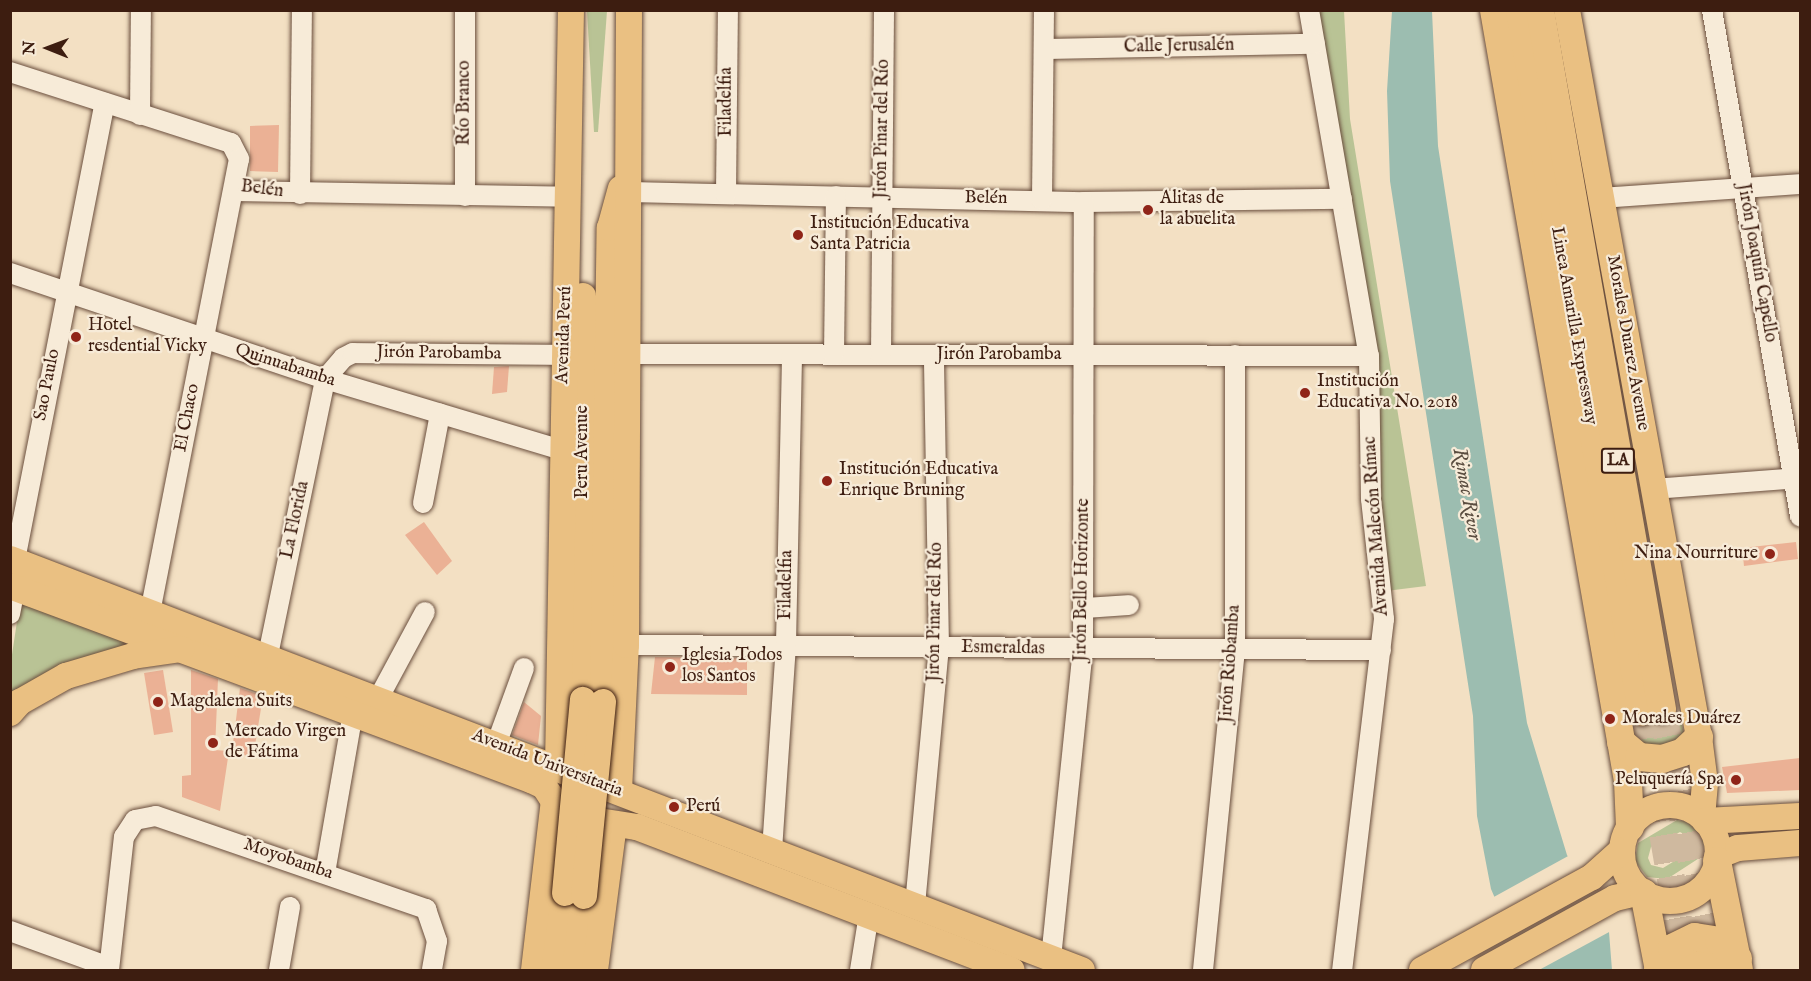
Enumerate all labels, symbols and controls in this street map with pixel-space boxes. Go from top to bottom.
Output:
north arrow [18,18,78,78]
street label: Calle Jerusalén [1124,35,1234,59]
text: N [20,41,40,55]
street label: Jirón Pinar del Río [871,59,895,199]
street label: Río Branco [454,60,476,146]
street label: Filadelfia [716,67,738,137]
street label: Belén [239,177,285,203]
street label: Jirón Joaquín Capello [1731,182,1781,344]
street label: Belén [964,188,1008,210]
place label: Alitas de la abuelita [1160,189,1235,232]
marker: Alitas de la abuelita [1141,203,1155,217]
place label: Institución Educativa Santa Patricia [810,214,969,256]
street label: Linea Amarilla Expressway [1545,225,1601,427]
marker: Institución Educativa Santa Patricia [791,228,805,242]
street label: Morales Duarez Avenue [1601,254,1653,432]
street label: Avenida Perú [552,286,578,384]
place label: Hotel resdential Vicky [88,316,207,358]
marker: Hotel resdential Vicky [69,330,83,344]
street label: Quinuabamba [232,340,338,392]
street label: Jirón Parobamba [376,342,502,366]
street label: Jirón Parobamba [937,344,1061,366]
street label: Sao Paulo [30,347,66,423]
place label: Institución Educativa No. 2018 [1317,372,1458,415]
street label: El Chaco [171,382,205,454]
marker: Institución Educativa No. 2018 [1298,386,1312,400]
street label: Peru Avenue [572,405,594,499]
street label: Avenida Malecón Rímac [1360,435,1394,617]
water label: Rimac River [1447,446,1487,542]
road number: LA [1600,448,1636,474]
place label: Institución Educativa Enrique Bruning [839,460,998,502]
marker: Institución Educativa Enrique Bruning [820,474,834,488]
street label: La Florida [277,479,315,561]
street label: Jirón Bello Horizonte [1071,498,1095,662]
street label: Jirón Pinar del Río [924,542,948,682]
place label: Nina Nourriture [1634,543,1758,565]
marker: Nina Nourriture [1763,547,1777,561]
street label: Filadelfia [776,550,798,620]
street label: Jirón Riobamba [1216,604,1246,724]
street label: Esmeraldas [961,637,1045,661]
place label: Iglesia Todos los Santos [682,646,782,688]
marker: Iglesia Todos los Santos [663,660,677,674]
place label: Magdalena Suits [170,691,292,713]
marker: Magdalena Suits [151,695,165,709]
place label: Morales Duárez [1622,708,1741,730]
marker: Morales Duárez [1603,712,1617,726]
place label: Mercado Virgen de Fátima [225,722,346,764]
street label: Avenida Universitaria [469,725,625,803]
marker: Mercado Virgen de Fátima [206,736,220,750]
place label: Peluquería Spa [1615,769,1724,791]
marker: Peluquería Spa [1729,773,1743,787]
place label: Perú [686,796,720,818]
marker: Perú [667,800,681,814]
street label: Moyobamba [240,835,336,885]

